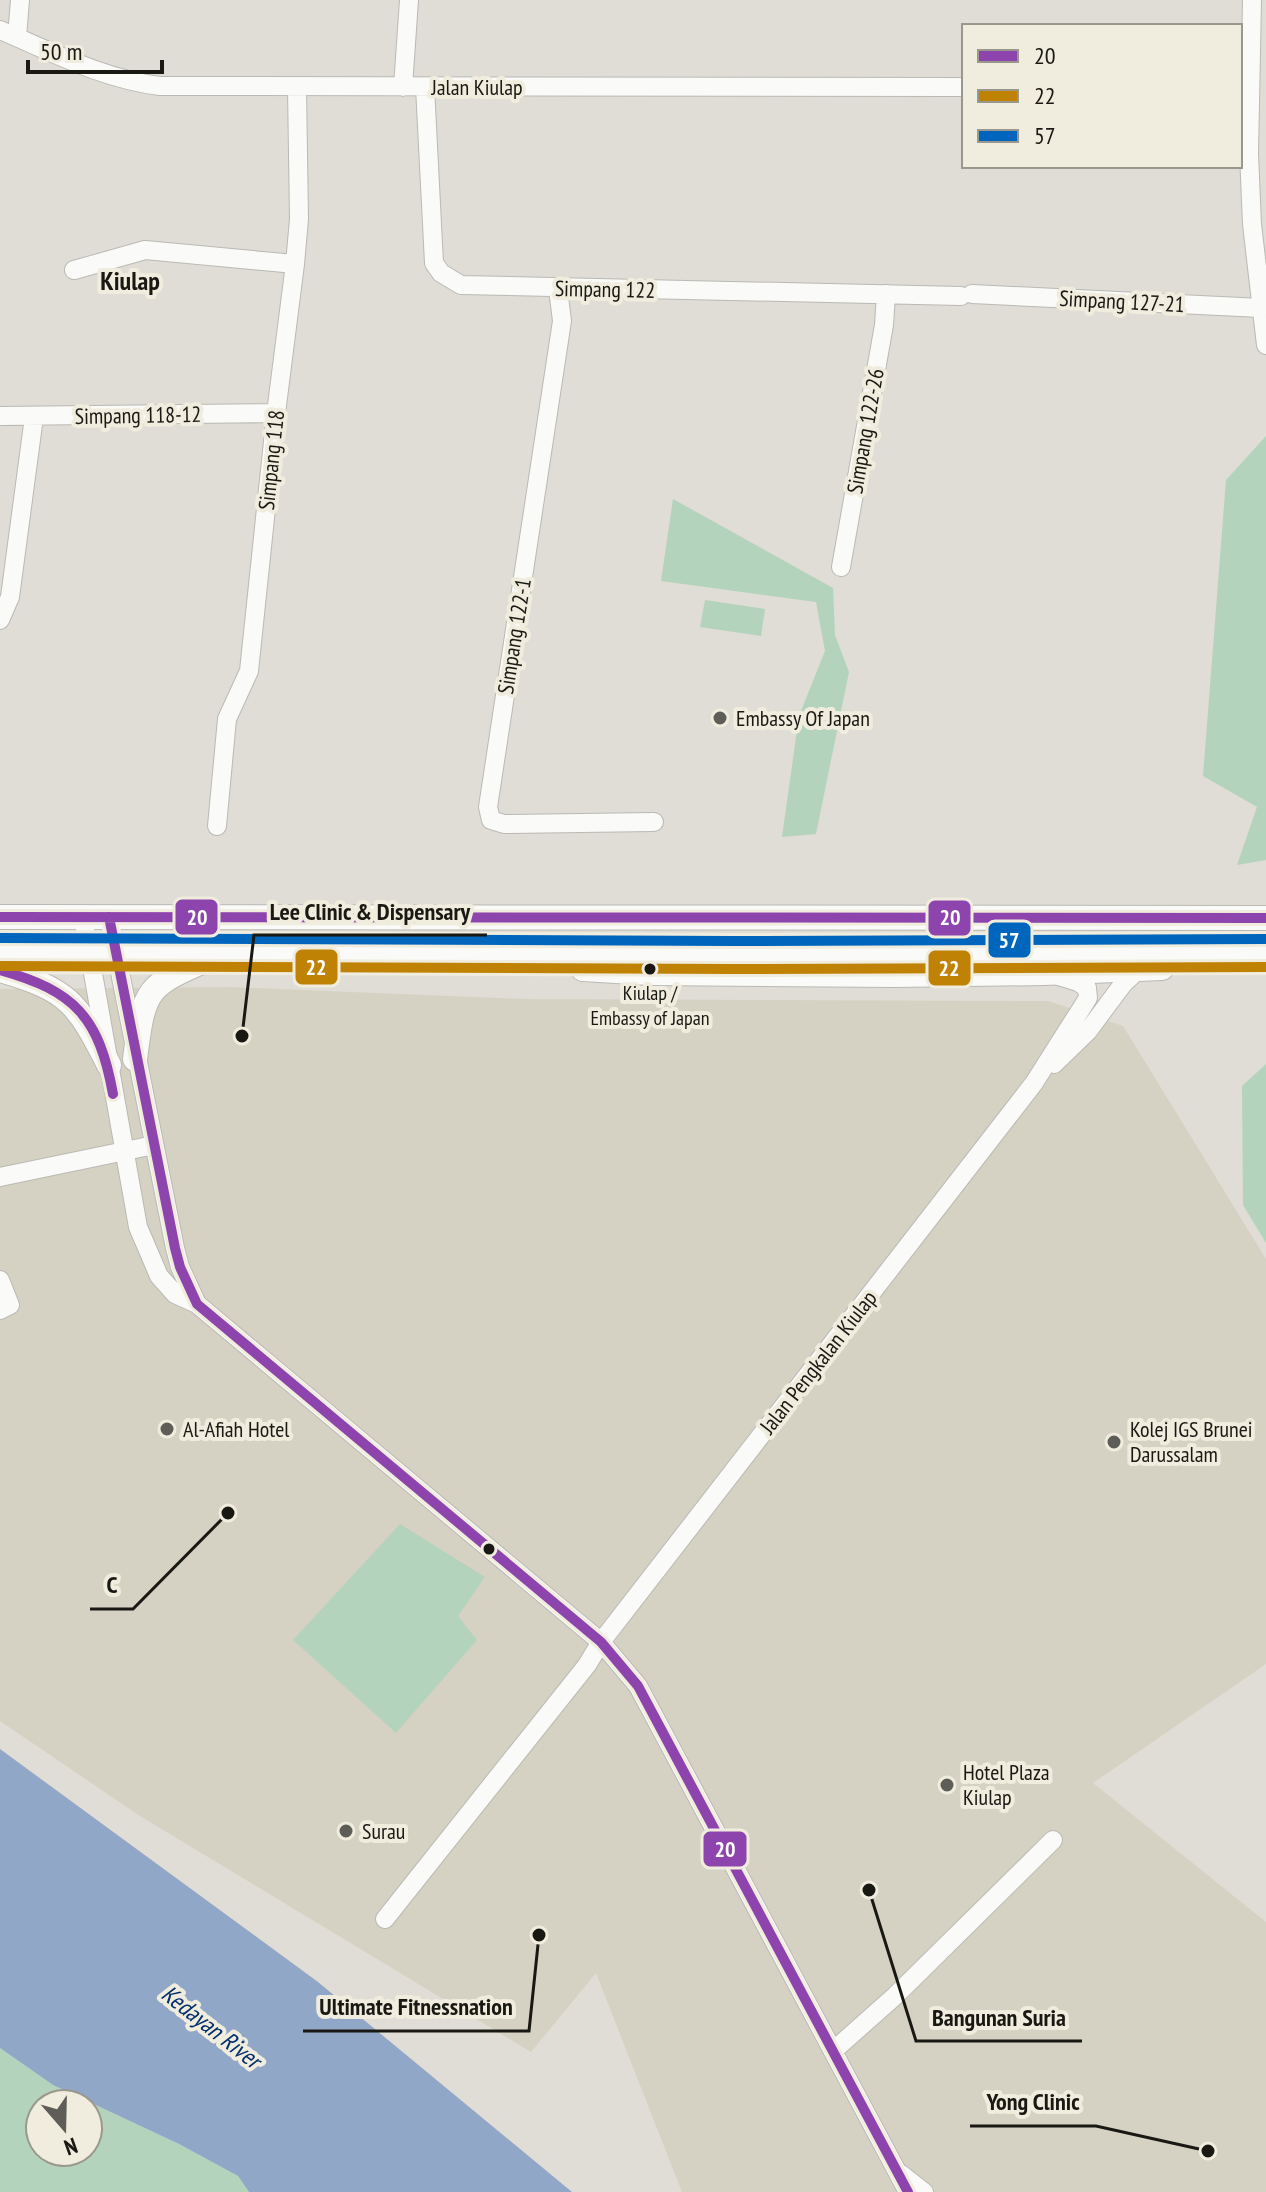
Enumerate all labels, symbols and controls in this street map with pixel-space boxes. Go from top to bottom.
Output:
scale bar [28,24,162,74]
legend [962,24,1242,168]
text: 50 m [40,36,82,67]
text: 20 [1034,40,1056,71]
street label: Jalan Kiulap [430,73,523,101]
text: 22 [1034,80,1056,111]
text: 57 [1034,120,1056,151]
district label: Kiulap [100,264,160,297]
street label: Simpang 122 [555,274,655,304]
street label: Simpang 127-21 [1059,284,1185,318]
street label: Simpang 122-26 [840,366,890,496]
street label: Simpang 118-12 [74,400,202,430]
street label: Simpang 118 [252,409,290,511]
street label: Simpang 122-1 [491,576,537,696]
place label: Embassy Of Japan [736,704,870,732]
marker: Embassy Of Japan [711,709,729,727]
callout: Lee Clinic & Dispensary [254,887,487,935]
text: Lee Clinic & Dispensary [270,896,471,927]
line badge: 20 [174,898,219,936]
line badge: 20 [927,899,972,937]
text: 20 [186,903,208,931]
text: 20 [939,903,961,931]
line badge: 57 [987,921,1032,959]
text: 57 [998,926,1020,954]
line badge: 22 [294,948,339,986]
line badge: 22 [927,949,972,987]
text: 22 [305,953,327,981]
text: 22 [938,954,960,982]
marker: Kiulap / Embassy of Japan [642,961,658,977]
place label: Kiulap / Embassy of Japan [590,980,710,1031]
street label: Jalan Pengkalan Kiulap [753,1285,883,1440]
place label: Al-Afiah Hotel [183,1415,290,1443]
place label: Kolej IGS Brunei Darussalam [1130,1415,1253,1468]
marker: Al-Afiah Hotel [158,1420,176,1438]
marker: Kolej IGS Brunei Darussalam [1105,1433,1123,1451]
unlabelled marker [481,1541,497,1557]
callout: C [90,1561,133,1609]
text: C [107,1569,118,1600]
place label: Hotel Plaza Kiulap [963,1758,1050,1811]
marker: Hotel Plaza Kiulap [938,1776,956,1794]
place label: Surau [362,1817,405,1845]
marker: Surau [337,1822,355,1840]
line badge: 20 [702,1830,748,1868]
text: 20 [714,1835,736,1863]
water label: Kedayan River [155,1978,270,2077]
callout: Ultimate Fitnessnation [303,1983,529,2031]
text: Ultimate Fitnessnation [319,1991,513,2022]
callout: Bangunan Suria [916,1993,1082,2041]
text: Bangunan Suria [932,2002,1066,2033]
callout: Yong Clinic [970,2078,1096,2126]
text: Yong Clinic [985,2086,1080,2117]
north arrow [24,2088,104,2168]
text: N [60,2132,81,2162]

